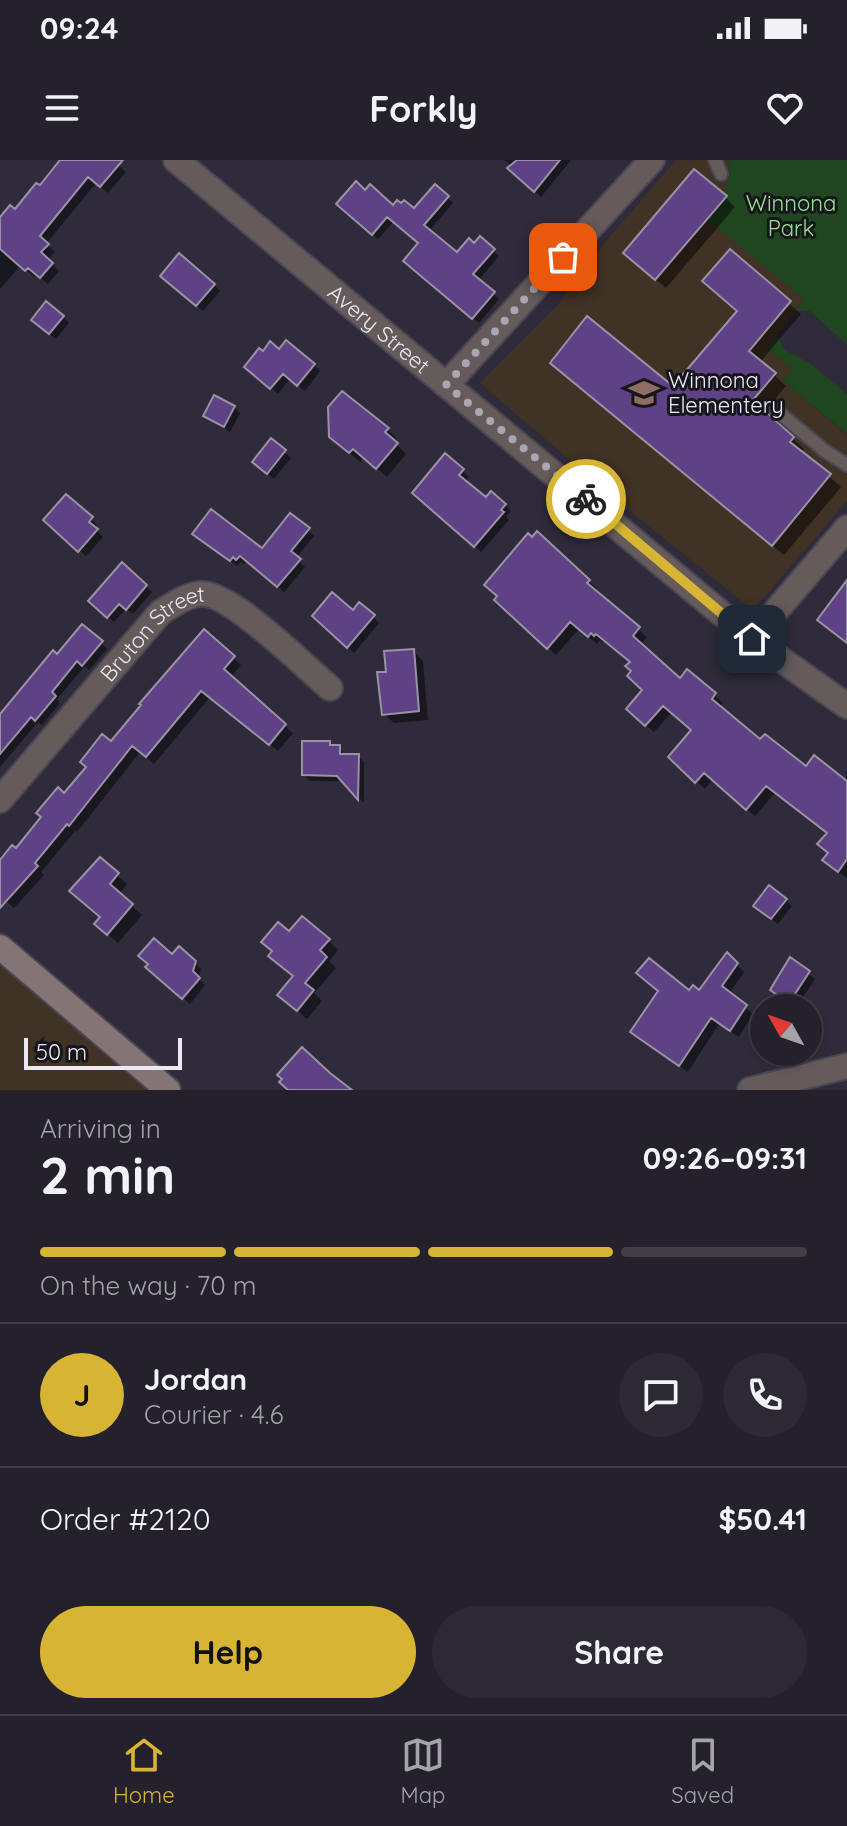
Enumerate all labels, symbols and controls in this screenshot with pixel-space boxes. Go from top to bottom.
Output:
text: 09:24 [40,9,118,47]
icon: menu [40,86,84,130]
text: Forkly [369,86,478,131]
icon: heart [763,86,807,130]
park label: Winnona Park [746,189,836,242]
pin [529,223,597,291]
icon: bag [541,235,585,279]
street label: Avery Street [322,278,436,379]
place label: Winnona Elementery [668,366,784,419]
school or university icon: Winnona Elementery [627,376,661,410]
courier [546,459,626,539]
icon: bike [564,477,608,521]
street label: Bruton Street [94,580,205,687]
pin [718,605,786,673]
icon: home [730,617,774,661]
north arrow [750,994,822,1066]
map controls [750,994,822,1066]
scale bar [24,1034,182,1070]
text: 50 m [36,1038,87,1066]
text: Arriving in [40,1112,161,1145]
text: 09:26–09:31 [643,1139,807,1177]
text: 2 min [40,1142,175,1207]
text: On the way · 70 m [40,1269,256,1302]
button: chat [619,1353,703,1437]
button: phone [723,1353,807,1437]
text: Jordan [144,1360,247,1398]
text: J [74,1376,90,1414]
text: Courier · 4.6 [144,1398,283,1431]
text: Order #2120 [40,1500,211,1538]
text: $50.41 [718,1500,807,1538]
button: Help [40,1606,416,1698]
button: Share [432,1606,807,1698]
tab: Home [113,1733,175,1809]
tab: Map [401,1733,445,1809]
tab: Saved [671,1733,734,1809]

